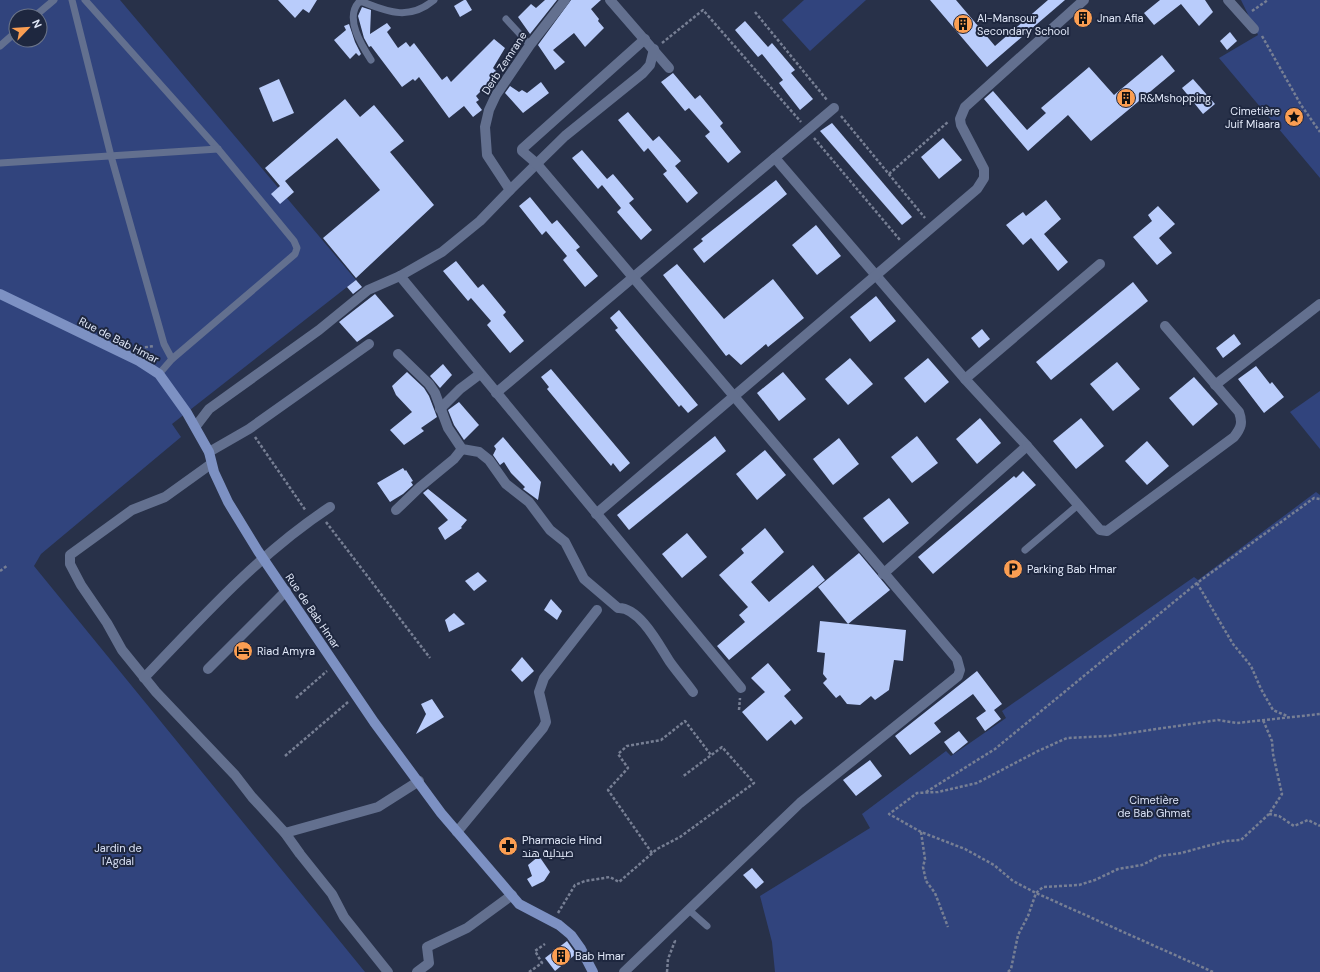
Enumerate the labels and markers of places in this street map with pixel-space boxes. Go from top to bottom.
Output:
building icon: Jnan Afia [1072,7,1094,29]
place label: Al-Mansour Secondary School [977,11,1069,38]
place label: Jnan Afia [1097,11,1144,25]
building icon: Al-Mansour Secondary School [952,13,974,35]
building icon: R&Mshopping [1115,87,1137,109]
place label: R&Mshopping [1140,91,1211,105]
place label: Cimetière Juif Miaara [1225,104,1280,131]
place icon: Cimetière Juif Miaara [1283,106,1305,128]
parking icon: Parking Bab Hmar [1002,558,1024,580]
place label: Parking Bab Hmar [1027,562,1117,576]
hotel icon: Riad Amyra [232,640,254,662]
place label: Riad Amyra [257,644,315,658]
place label: Pharmacie Hind صيدلية هند [522,833,602,860]
pharmacy icon: Pharmacie Hind صيدلية هند [497,835,519,857]
building icon: Bab Hmar [550,945,572,967]
place label: Bab Hmar [575,949,625,963]

